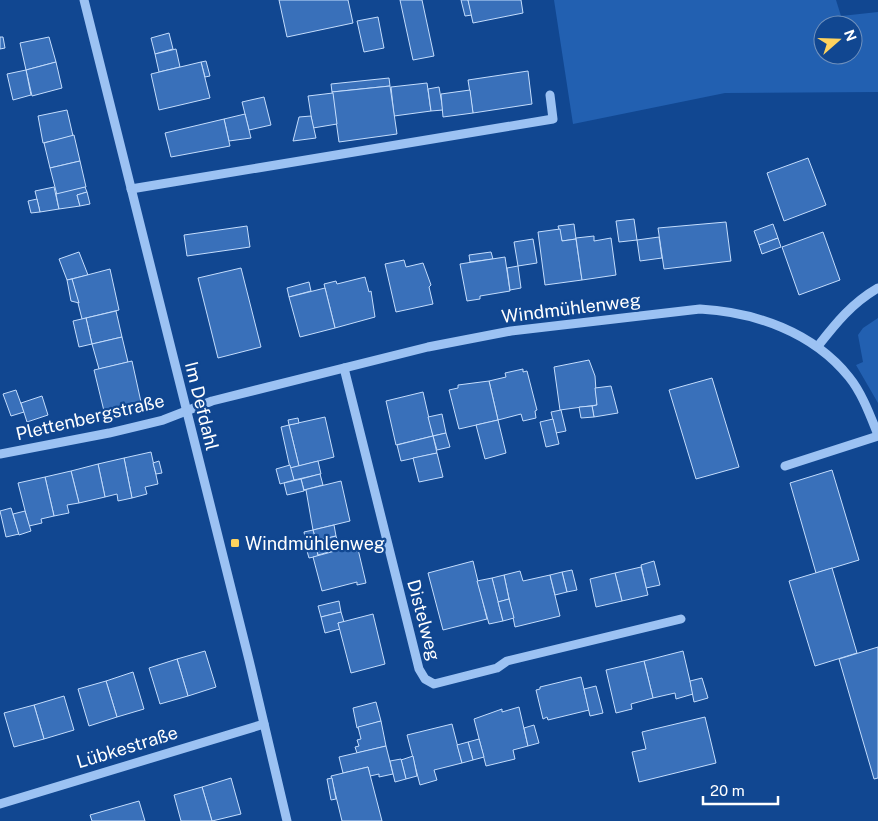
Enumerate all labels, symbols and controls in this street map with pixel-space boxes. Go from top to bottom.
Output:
north arrow [813,15,863,65]
text: N [841,28,860,43]
street label: Windmühlenweg [500,289,642,327]
street label: Im Defdahl [181,359,223,453]
street label: Plettenbergstraße [14,390,166,444]
place label: Windmühlenweg [245,533,385,554]
marker: Windmühlenweg [229,537,241,549]
street label: Distelweg [403,577,445,663]
street label: Lübkestraße [74,722,180,772]
scale bar [703,774,778,806]
text: 20 m [710,782,745,799]

